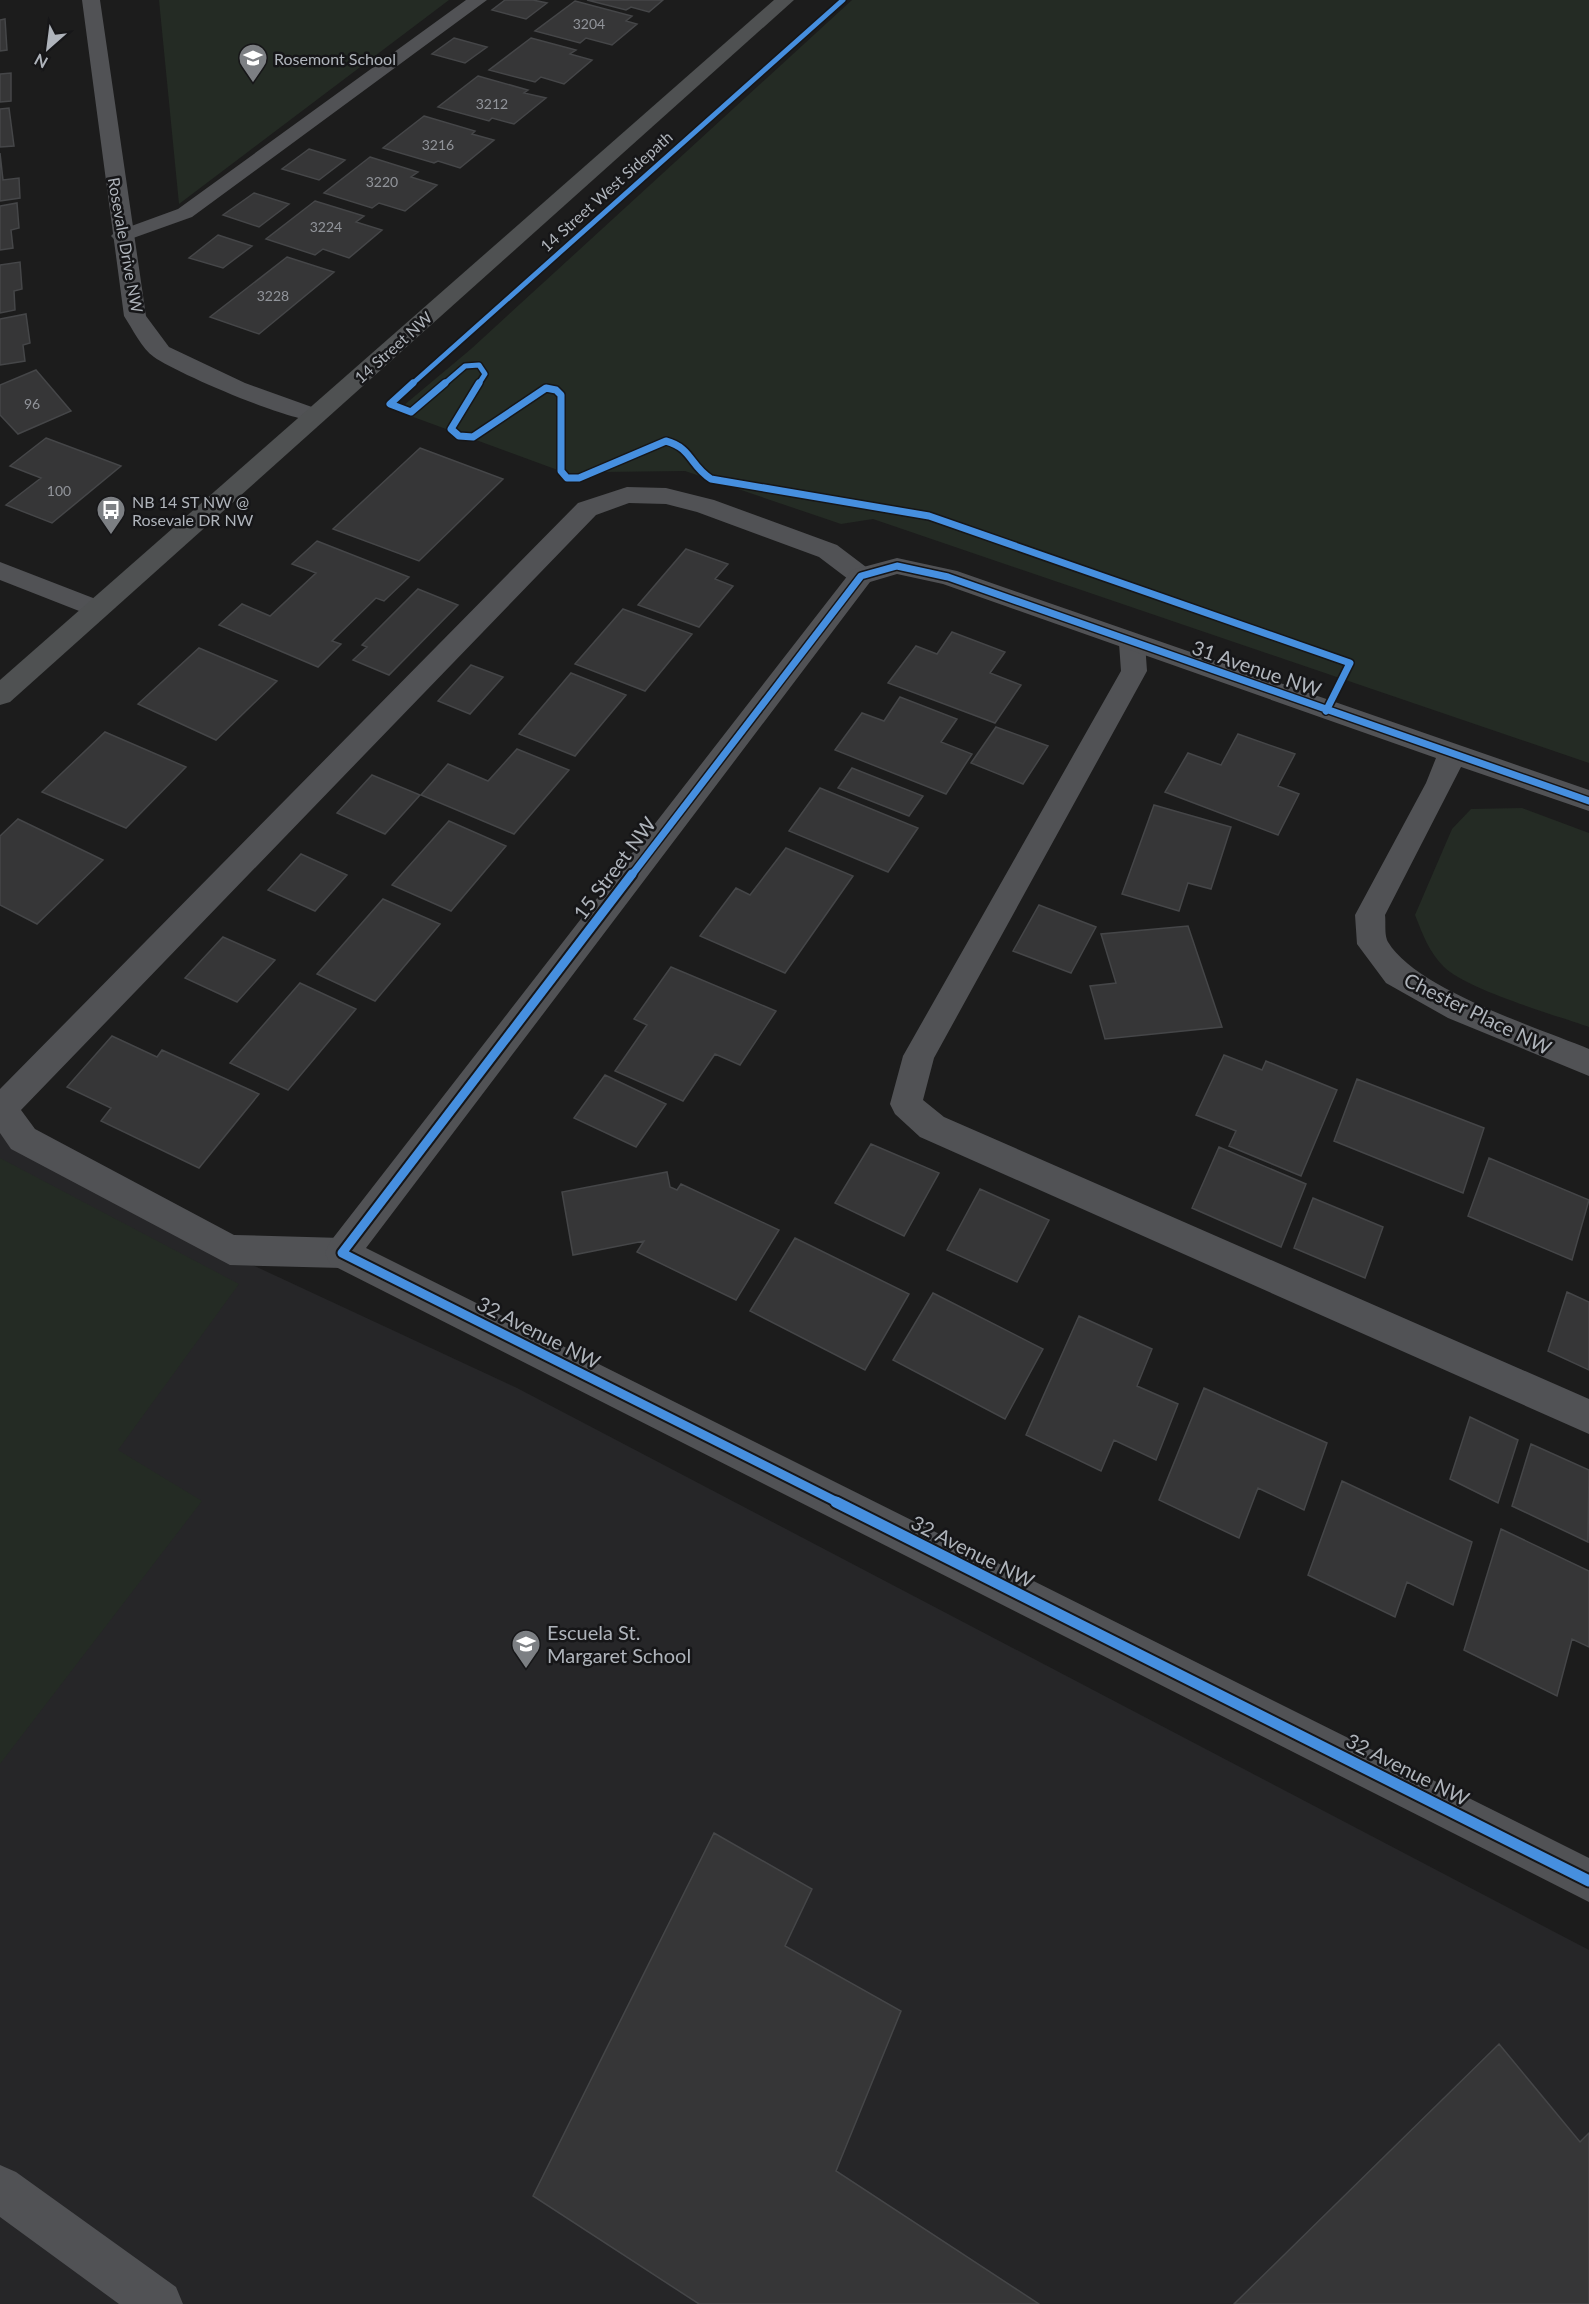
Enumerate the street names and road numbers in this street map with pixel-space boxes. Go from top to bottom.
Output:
street label: 14 Street West Sidepath [536,127,676,255]
street label: Rosevale Drive NW [105,176,147,315]
street label: 14 Street NW [350,307,436,387]
street label: 31 Avenue NW [1189,635,1325,701]
street label: 15 Street NW [568,812,660,924]
street label: Chester Place NW [1400,967,1556,1059]
street label: 32 Avenue NW [473,1291,605,1373]
street label: 32 Avenue NW [907,1510,1039,1592]
street label: 32 Avenue NW [1342,1728,1474,1810]

